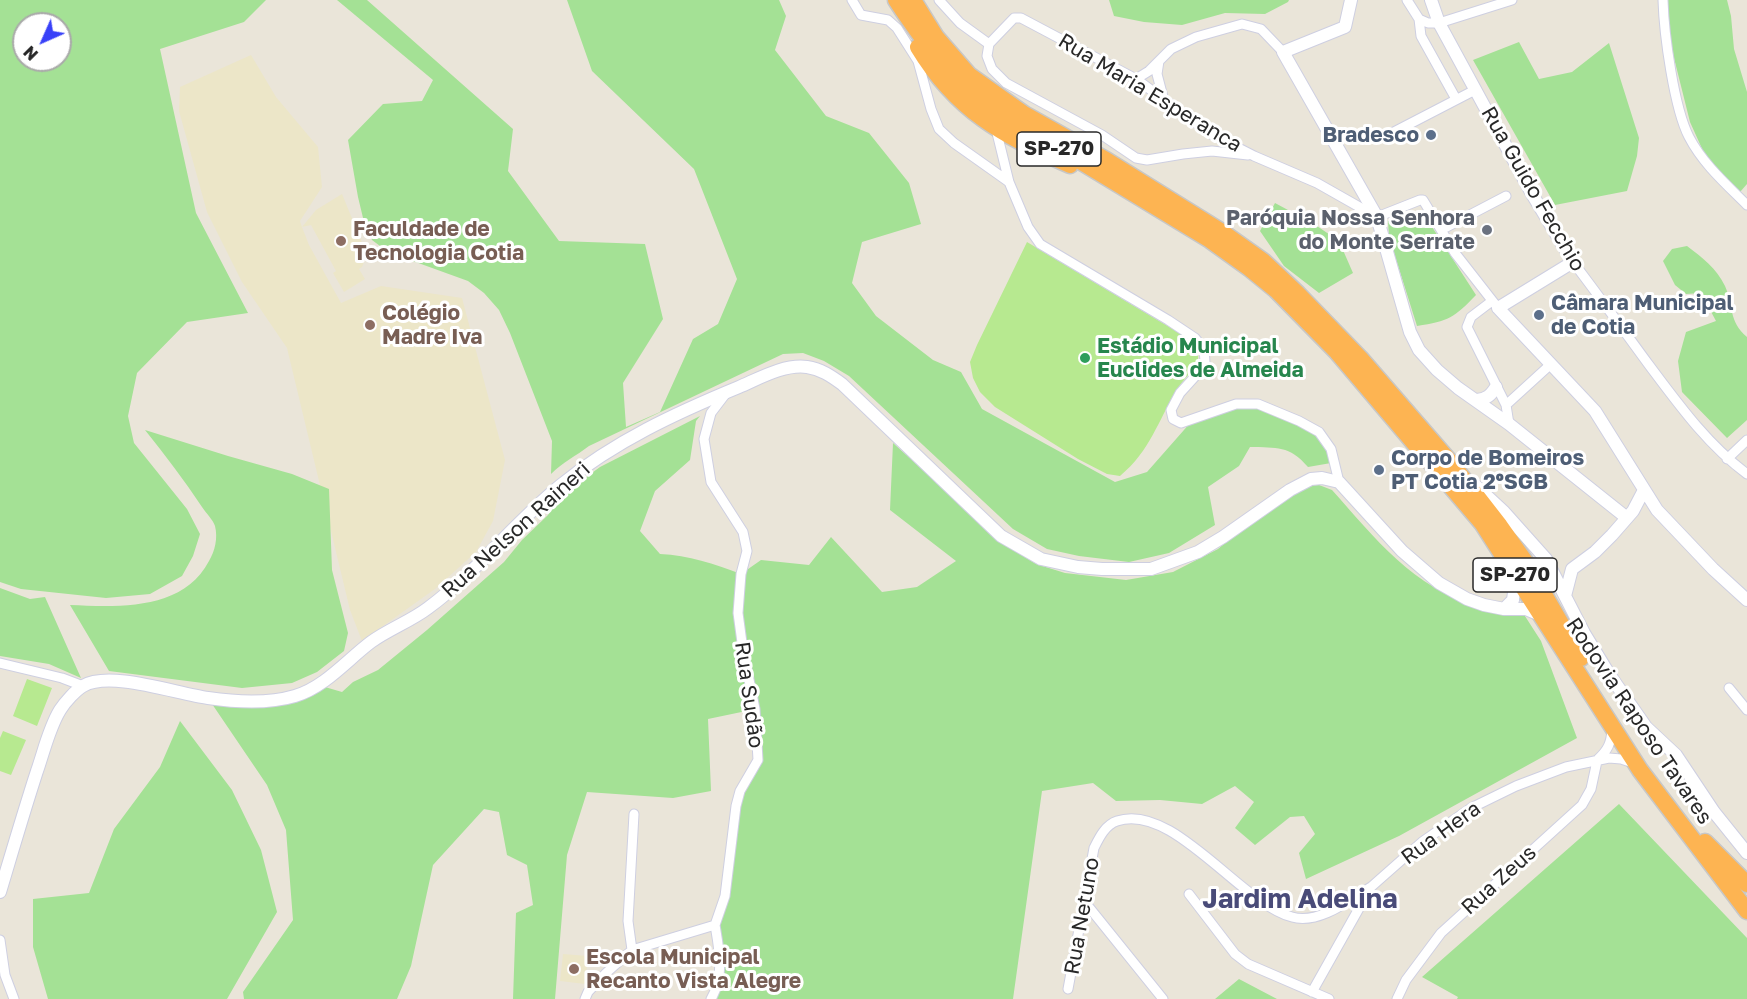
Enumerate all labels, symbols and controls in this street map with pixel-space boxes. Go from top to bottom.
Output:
north arrow [12,12,72,72]
street label: Rua Maria Esperanca [1054,28,1246,158]
text: N [19,42,42,65]
street label: Rua Guido Fecchio [1476,102,1590,276]
place label: Bradesco [1322,122,1419,148]
marker: Bradesco [1424,128,1438,142]
road number: SP-270 [1017,132,1101,166]
place label: Paróquia Nossa Senhora do Monte Serrate [1226,205,1475,255]
place label: Faculdade de Tecnologia Cotia [353,216,524,266]
marker: Paróquia Nossa Senhora do Monte Serrate [1480,223,1494,237]
marker: Faculdade de Tecnologia Cotia [334,234,348,248]
place label: Câmara Municipal de Cotia [1551,290,1734,340]
place label: Colégio Madre Iva [382,300,482,350]
marker: Câmara Municipal de Cotia [1532,308,1546,322]
marker: Colégio Madre Iva [363,318,377,332]
place label: Estádio Municipal Euclides de Almeida [1097,333,1304,383]
marker: Estádio Municipal Euclides de Almeida [1078,351,1092,365]
place label: Corpo de Bomeiros PT Cotia 2ºSGB [1391,445,1584,495]
street label: Rua Nelson Raineri [437,457,595,603]
marker: Corpo de Bomeiros PT Cotia 2ºSGB [1372,463,1386,477]
road number: SP-270 [1473,558,1557,592]
street label: Rodovia Raposo Tavares [1560,613,1718,829]
street label: Rua Sudão [729,640,769,750]
street label: Rua Hera [1397,796,1485,870]
street label: Rua Zeus [1456,840,1542,920]
street label: Rua Netuno [1059,855,1105,977]
district label: Jardim Adelina [1202,883,1398,915]
place label: Escola Municipal Recanto Vista Alegre [586,944,801,994]
marker: Escola Municipal Recanto Vista Alegre [567,962,581,976]

